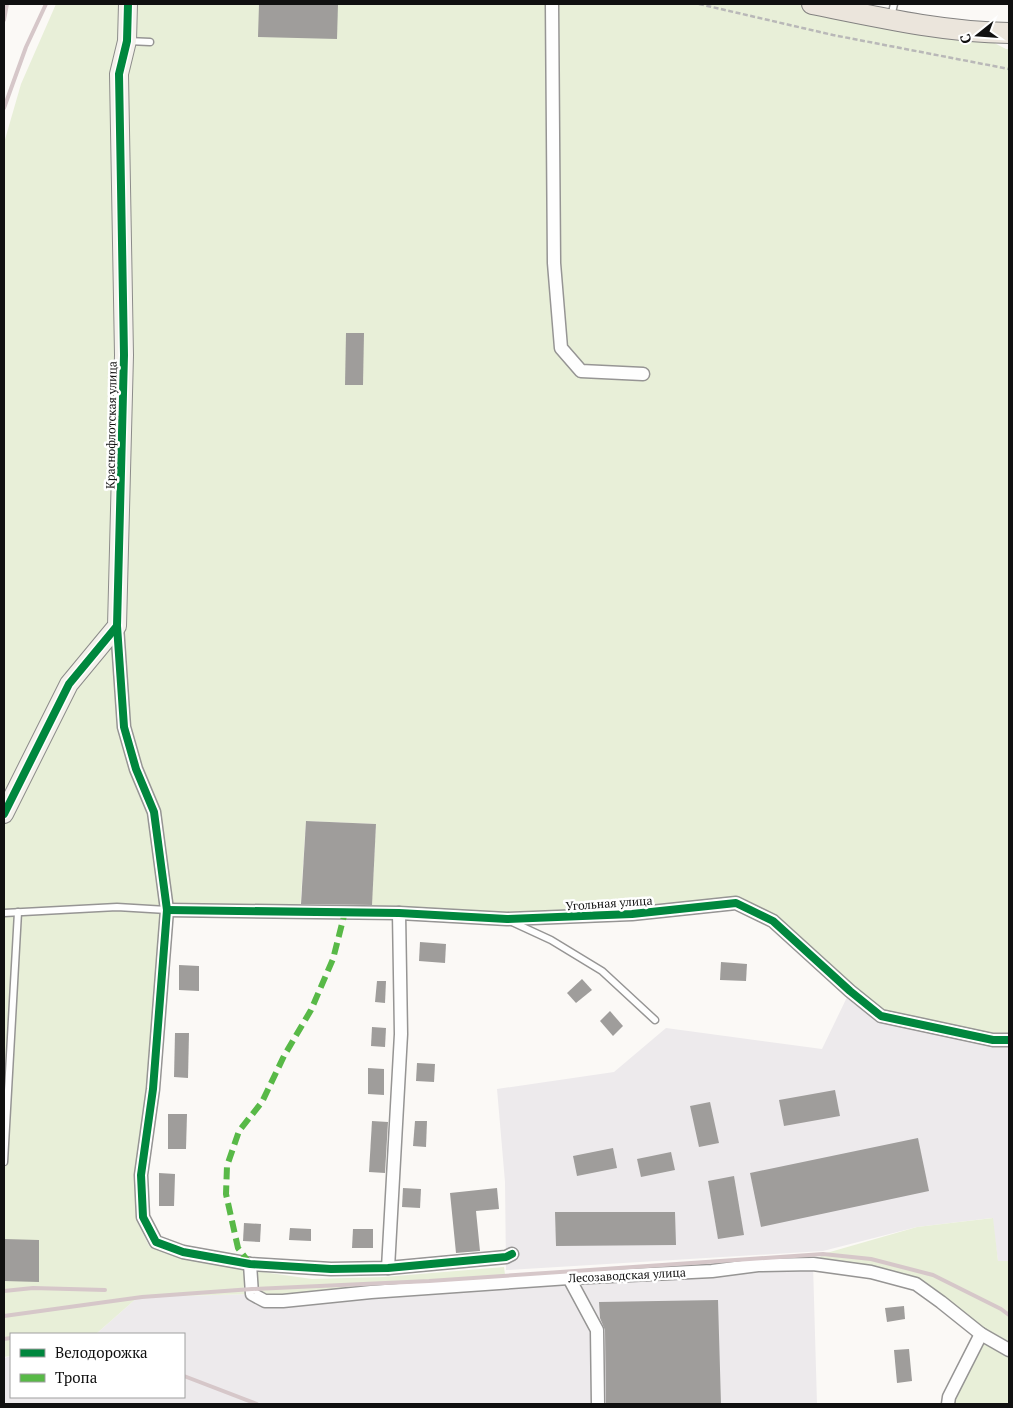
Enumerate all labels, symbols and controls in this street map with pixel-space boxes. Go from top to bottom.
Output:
north arrow [953,10,1003,60]
text: С [955,32,976,46]
street label: Краснофлотская улица [102,361,120,489]
street label: Угольная улица [565,892,653,914]
street label: Лесозаводская улица [567,1264,686,1286]
legend [10,1333,185,1398]
text: Велодорожка [55,1342,148,1362]
text: Тропа [55,1367,98,1387]

